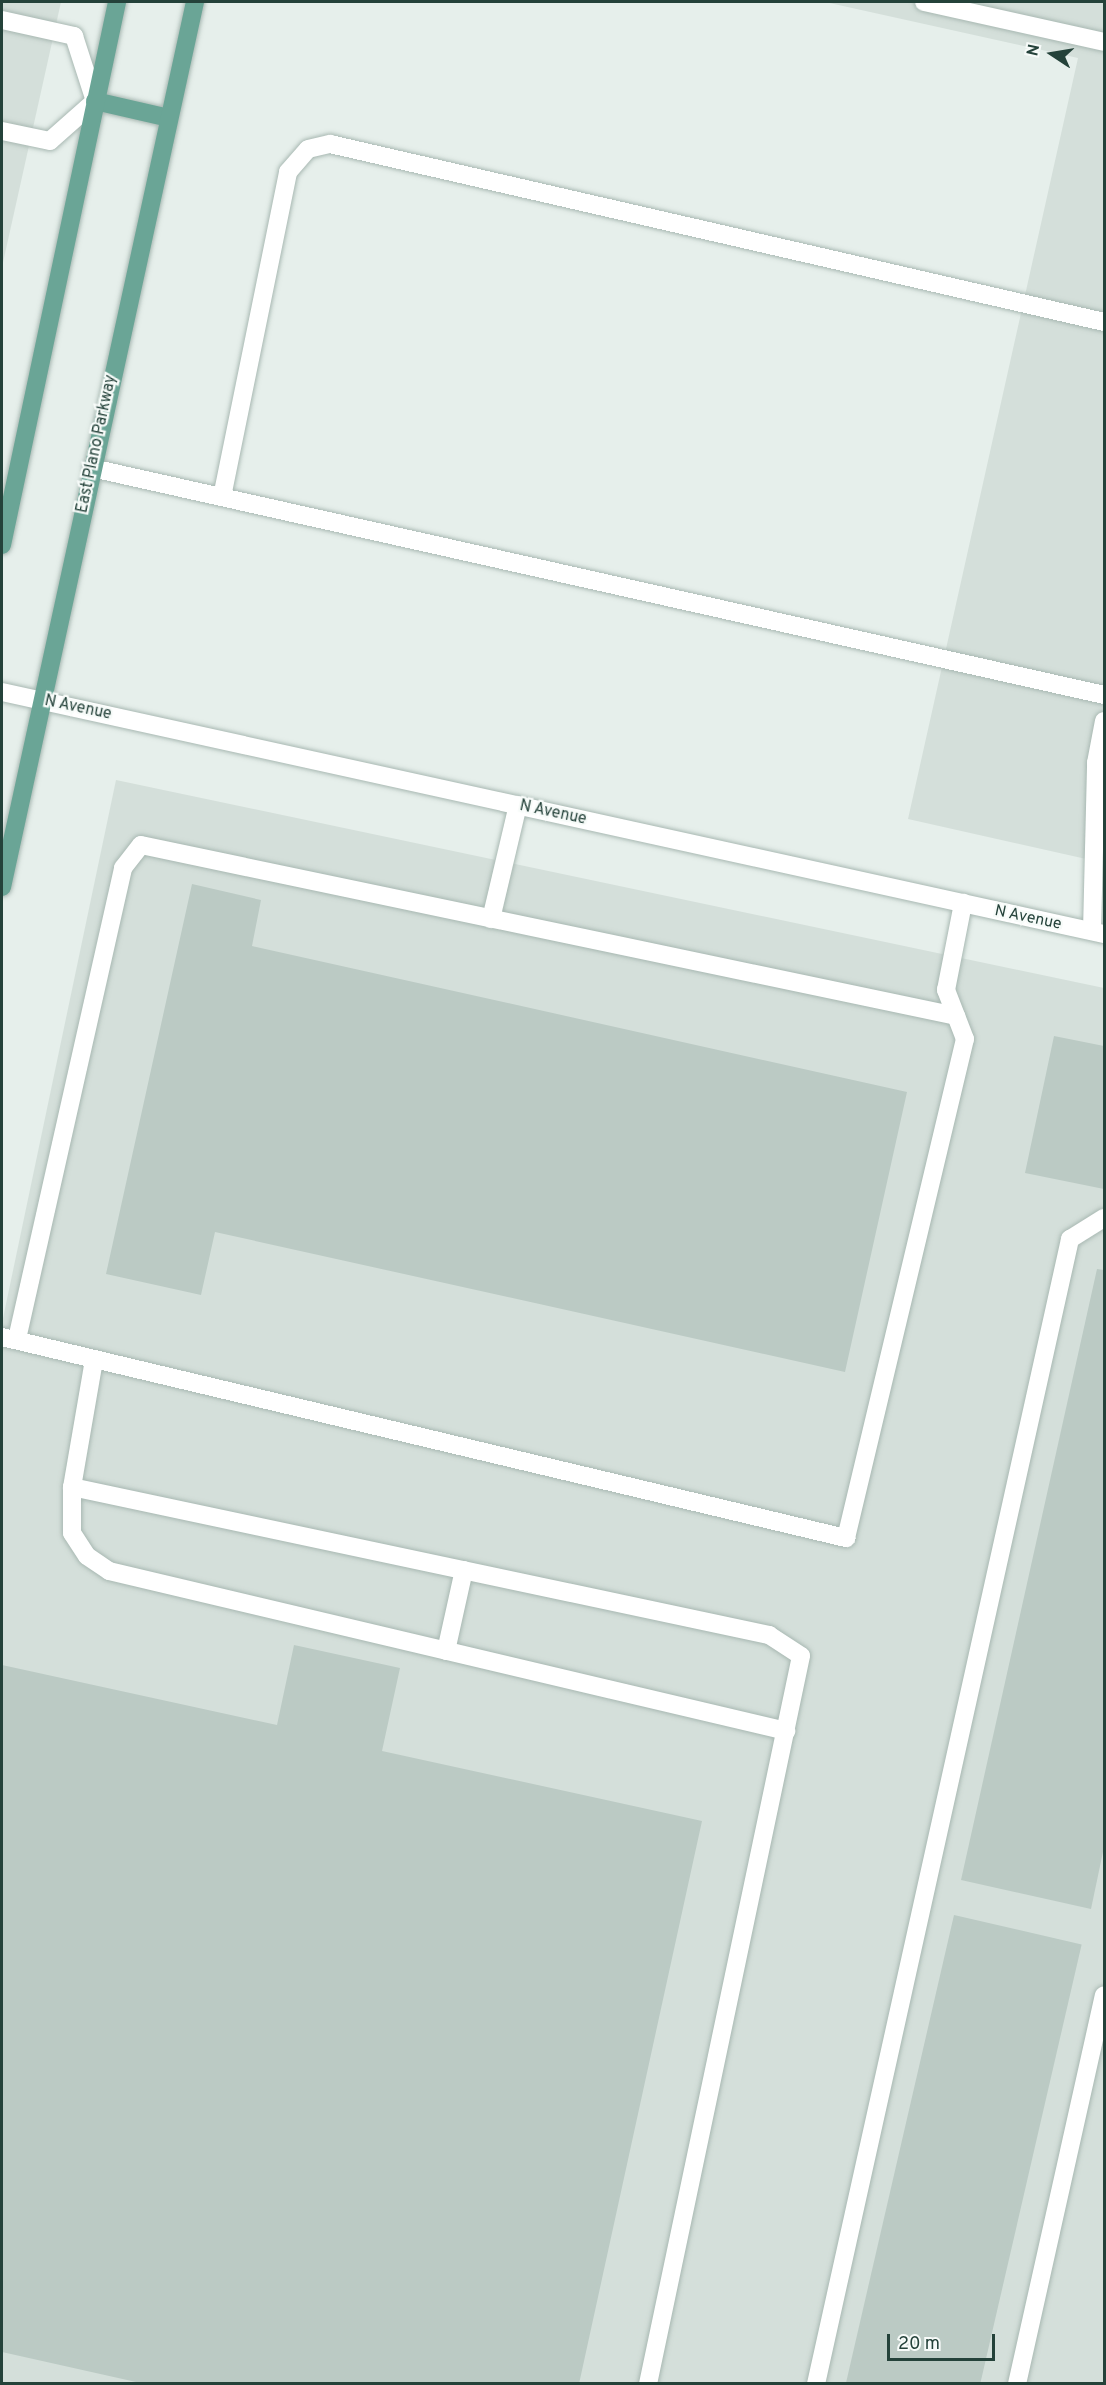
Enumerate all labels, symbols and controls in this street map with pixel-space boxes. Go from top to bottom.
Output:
north arrow [1022,24,1082,84]
text: N [1023,43,1045,58]
street label: East Plano Parkway [73,373,121,515]
street label: N Avenue [42,691,114,725]
street label: N Avenue [517,796,589,830]
street label: N Avenue [992,901,1064,935]
scale bar [890,2322,998,2360]
text: 20 m [898,2333,940,2356]

